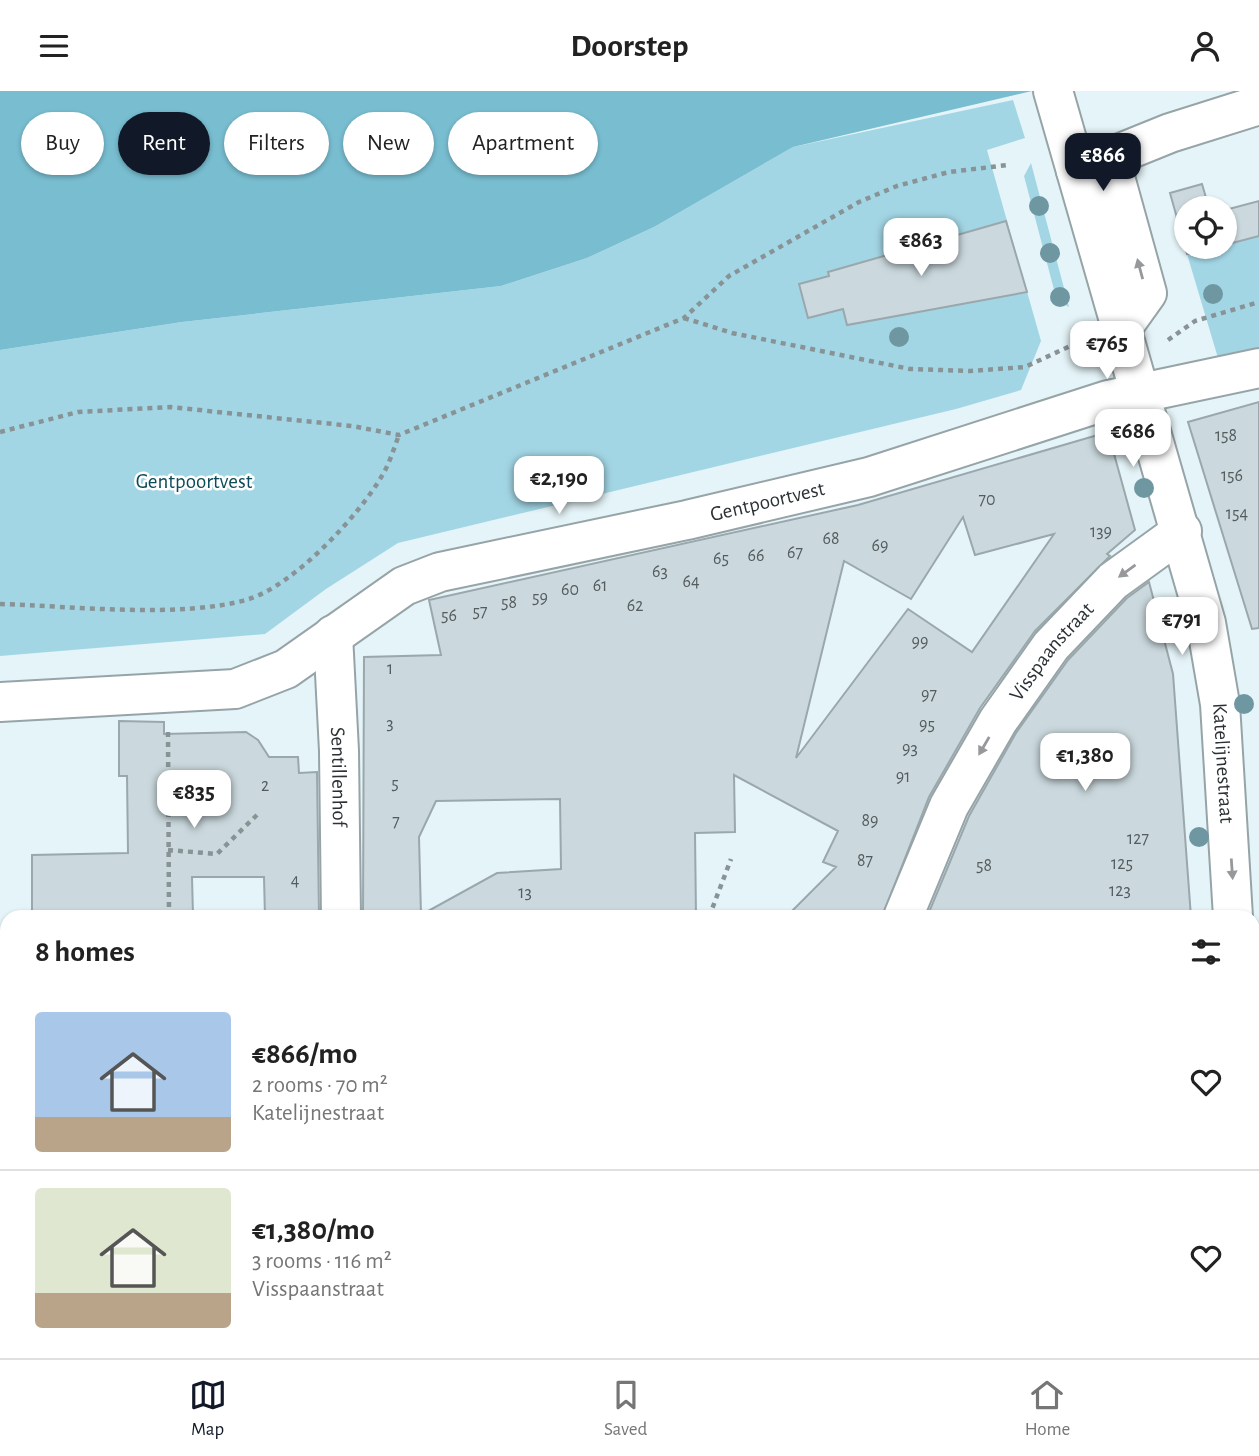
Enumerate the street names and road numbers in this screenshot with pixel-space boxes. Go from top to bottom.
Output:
street label: Gentpoortvest [708,477,827,525]
street label: Visspaanstraat [1005,598,1098,705]
street label: Katelijnestraat [1209,702,1238,824]
street label: Sentillenhof [327,726,350,829]

